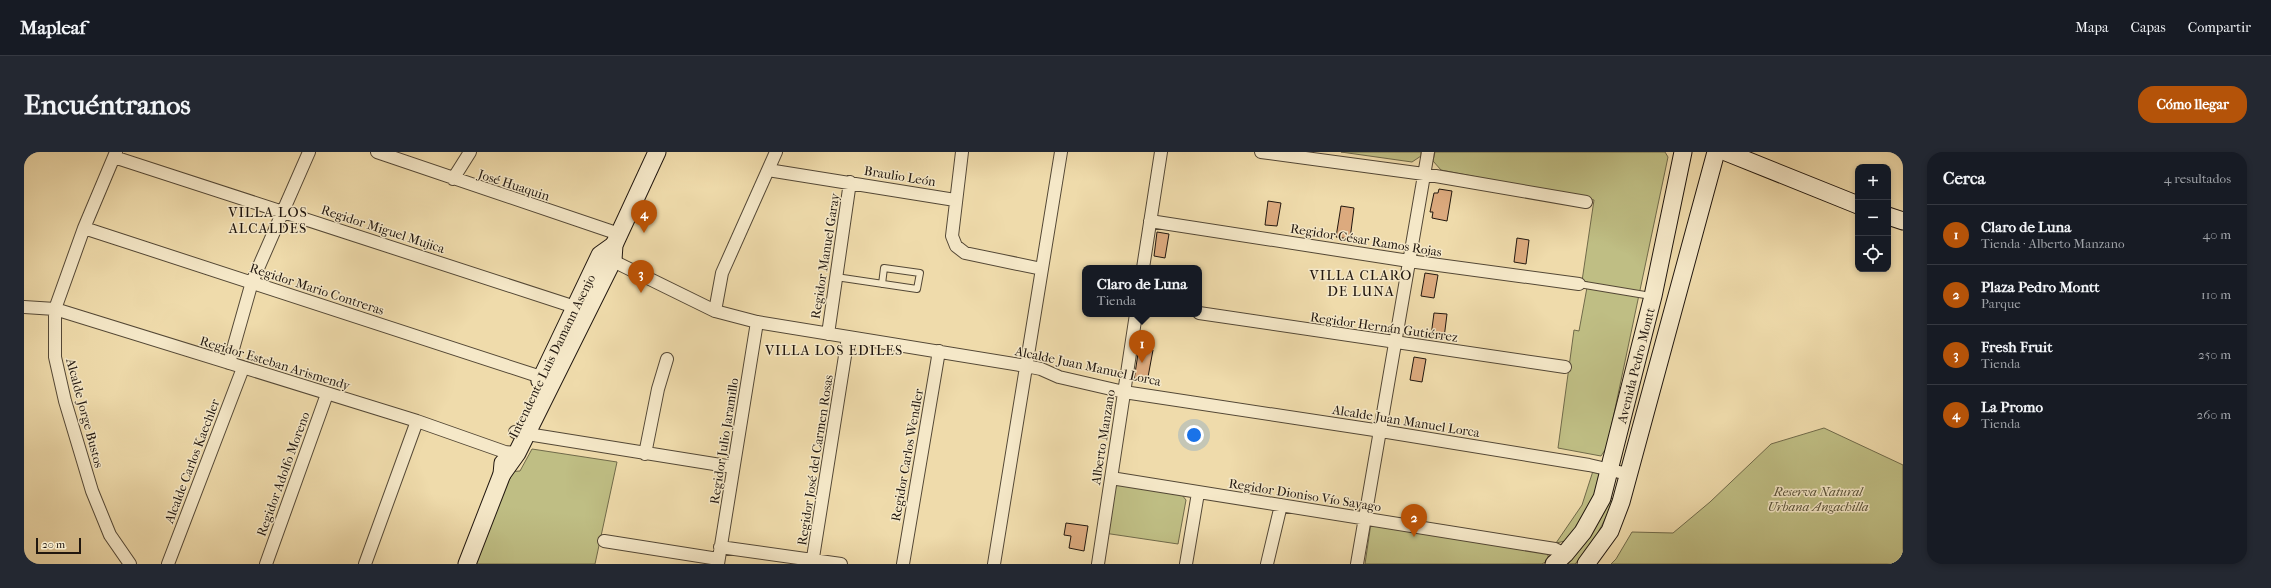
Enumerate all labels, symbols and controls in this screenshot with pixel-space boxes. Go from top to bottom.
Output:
text: Mapleaf [20,17,86,39]
text: Mapa [2075,19,2109,36]
text: Capas [2131,19,2166,36]
text: Compartir [2188,19,2251,36]
button: Cómo llegar [2138,86,2247,123]
text: Encuéntranos [24,88,191,121]
street label: Braulio León [863,163,937,189]
map controls [1855,164,1891,272]
button: + [1855,164,1891,200]
street label: José Huaquin [475,166,552,204]
text: Cerca [1943,168,1985,188]
text: 4 resultados [2164,171,2231,186]
street label: Regidor Manuel Garay [808,191,843,320]
pin: 4 [631,200,657,233]
button: − [1855,200,1891,236]
street label: Regidor Miguel Mujica [319,202,448,256]
district label: VILLA LOS ALCALDES [227,204,308,237]
text: Claro de Luna [1981,218,2071,236]
street label: Regidor César Ramos Rojas [1289,221,1443,259]
text: 1 [1954,227,1958,242]
text: 40 m [2203,227,2231,242]
button: locate [1855,236,1891,272]
text: Tienda · Alberto Manzano [1981,236,2125,251]
street label: Regidor Mario Contreras [248,260,386,318]
pin: 3 [628,260,654,293]
popup [1082,265,1202,317]
district label: VILLA CLARO DE LUNA [1309,267,1412,300]
street label: Intendente Luis Damann Asenjo [506,271,598,440]
text: Claro de Luna [1097,275,1187,293]
text: Plaza Pedro Montt [1981,278,2100,296]
text: 2 [1953,287,1959,302]
text: 110 m [2201,287,2231,302]
text: Tienda [1097,293,1136,308]
text: Parque [1981,296,2021,311]
street label: Avenida Pedro Montt [1613,306,1657,426]
street label: Regidor Hernán Gutiérrez [1309,309,1459,345]
pin: 1 [1129,330,1155,363]
street label: Regidor Esteban Arismendy [198,333,353,393]
text: Fresh Fruit [1981,338,2053,356]
district label: VILLA LOS EDILES [764,342,903,359]
street label: Alcalde Juan Manuel Lorca [1013,343,1163,389]
text: 3 [1953,347,1959,362]
text: 250 m [2198,347,2231,362]
street label: Alcalde Jorge Bustos [63,356,107,470]
text: Tienda [1981,356,2020,371]
street label: Regidor José del Carmen Rosas [794,373,836,546]
street label: Regidor Julio Jaramillo [707,376,741,505]
street label: Regidor Carlos Wendler [888,387,926,523]
street label: Alberto Manzano [1088,388,1118,487]
street label: Alcalde Carlos Kaechler [161,396,223,526]
text: La Promo [1981,398,2043,416]
street label: Alcalde Juan Manuel Lorca [1330,402,1482,440]
text: 4 [1952,407,1960,422]
text: 260 m [2197,407,2231,422]
street label: Regidor Adolfo Moreno [253,409,313,538]
text: Tienda [1981,416,2020,431]
your location [1184,425,1204,445]
street label: Regidor Dioniso Vío Sayago [1228,476,1383,515]
park label: Reserva Natural Urbana Angachilla [1767,484,1869,514]
pin: 2 [1401,504,1427,537]
scale bar [36,536,81,555]
text: 20 m [42,538,65,551]

